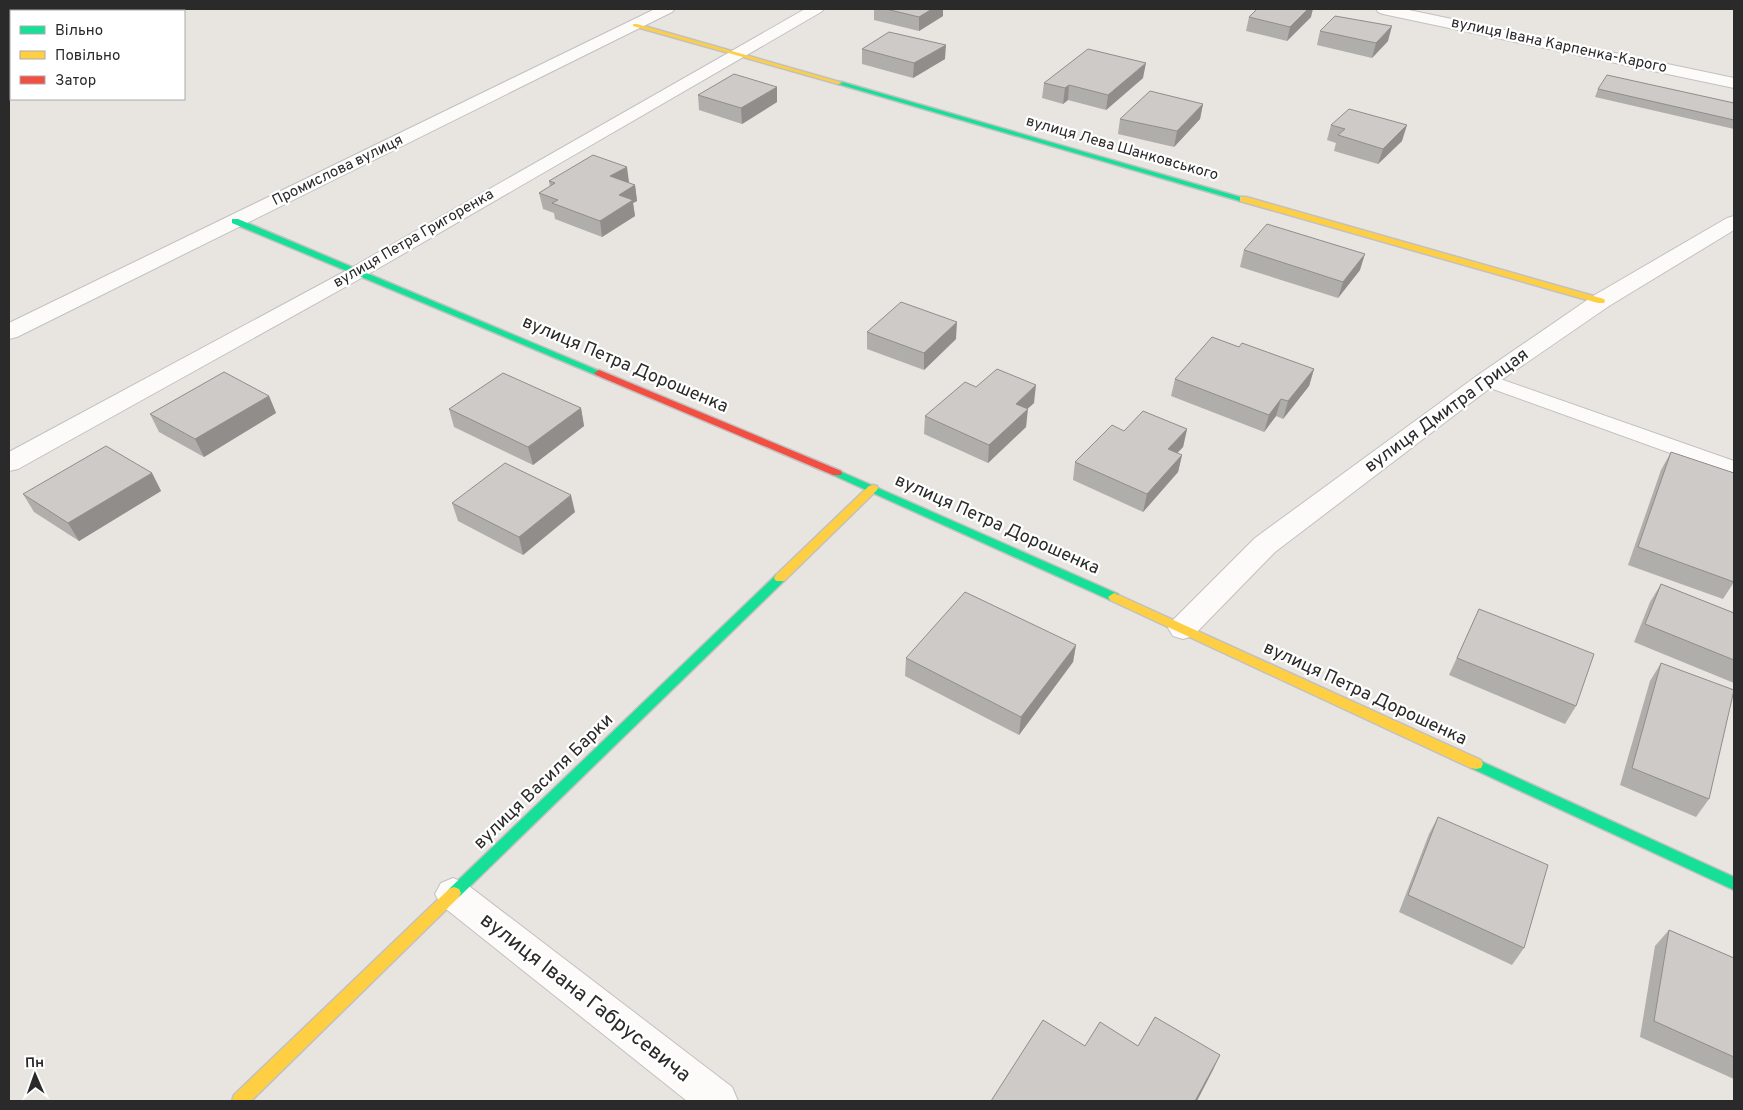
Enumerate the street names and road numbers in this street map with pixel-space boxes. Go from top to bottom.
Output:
street label: вулиця Івана Карпенка-Карого [1449,14,1669,78]
street label: вулиця Лева Шанковського [1024,112,1220,186]
street label: Промислова вулиця [269,131,407,211]
street label: вулиця Петра Григоренка [330,185,498,293]
street label: вулиця Петра Дорошенка [518,311,732,419]
street label: вулиця Дмитра Грицая [1360,344,1534,478]
street label: вулиця Петра Дорошенка [891,469,1103,581]
street label: вулиця Петра Дорошенка [1260,637,1470,751]
street label: вулиця Василя Барки [469,709,619,855]
street label: вулиця Івана Габрусевича [474,907,696,1089]

